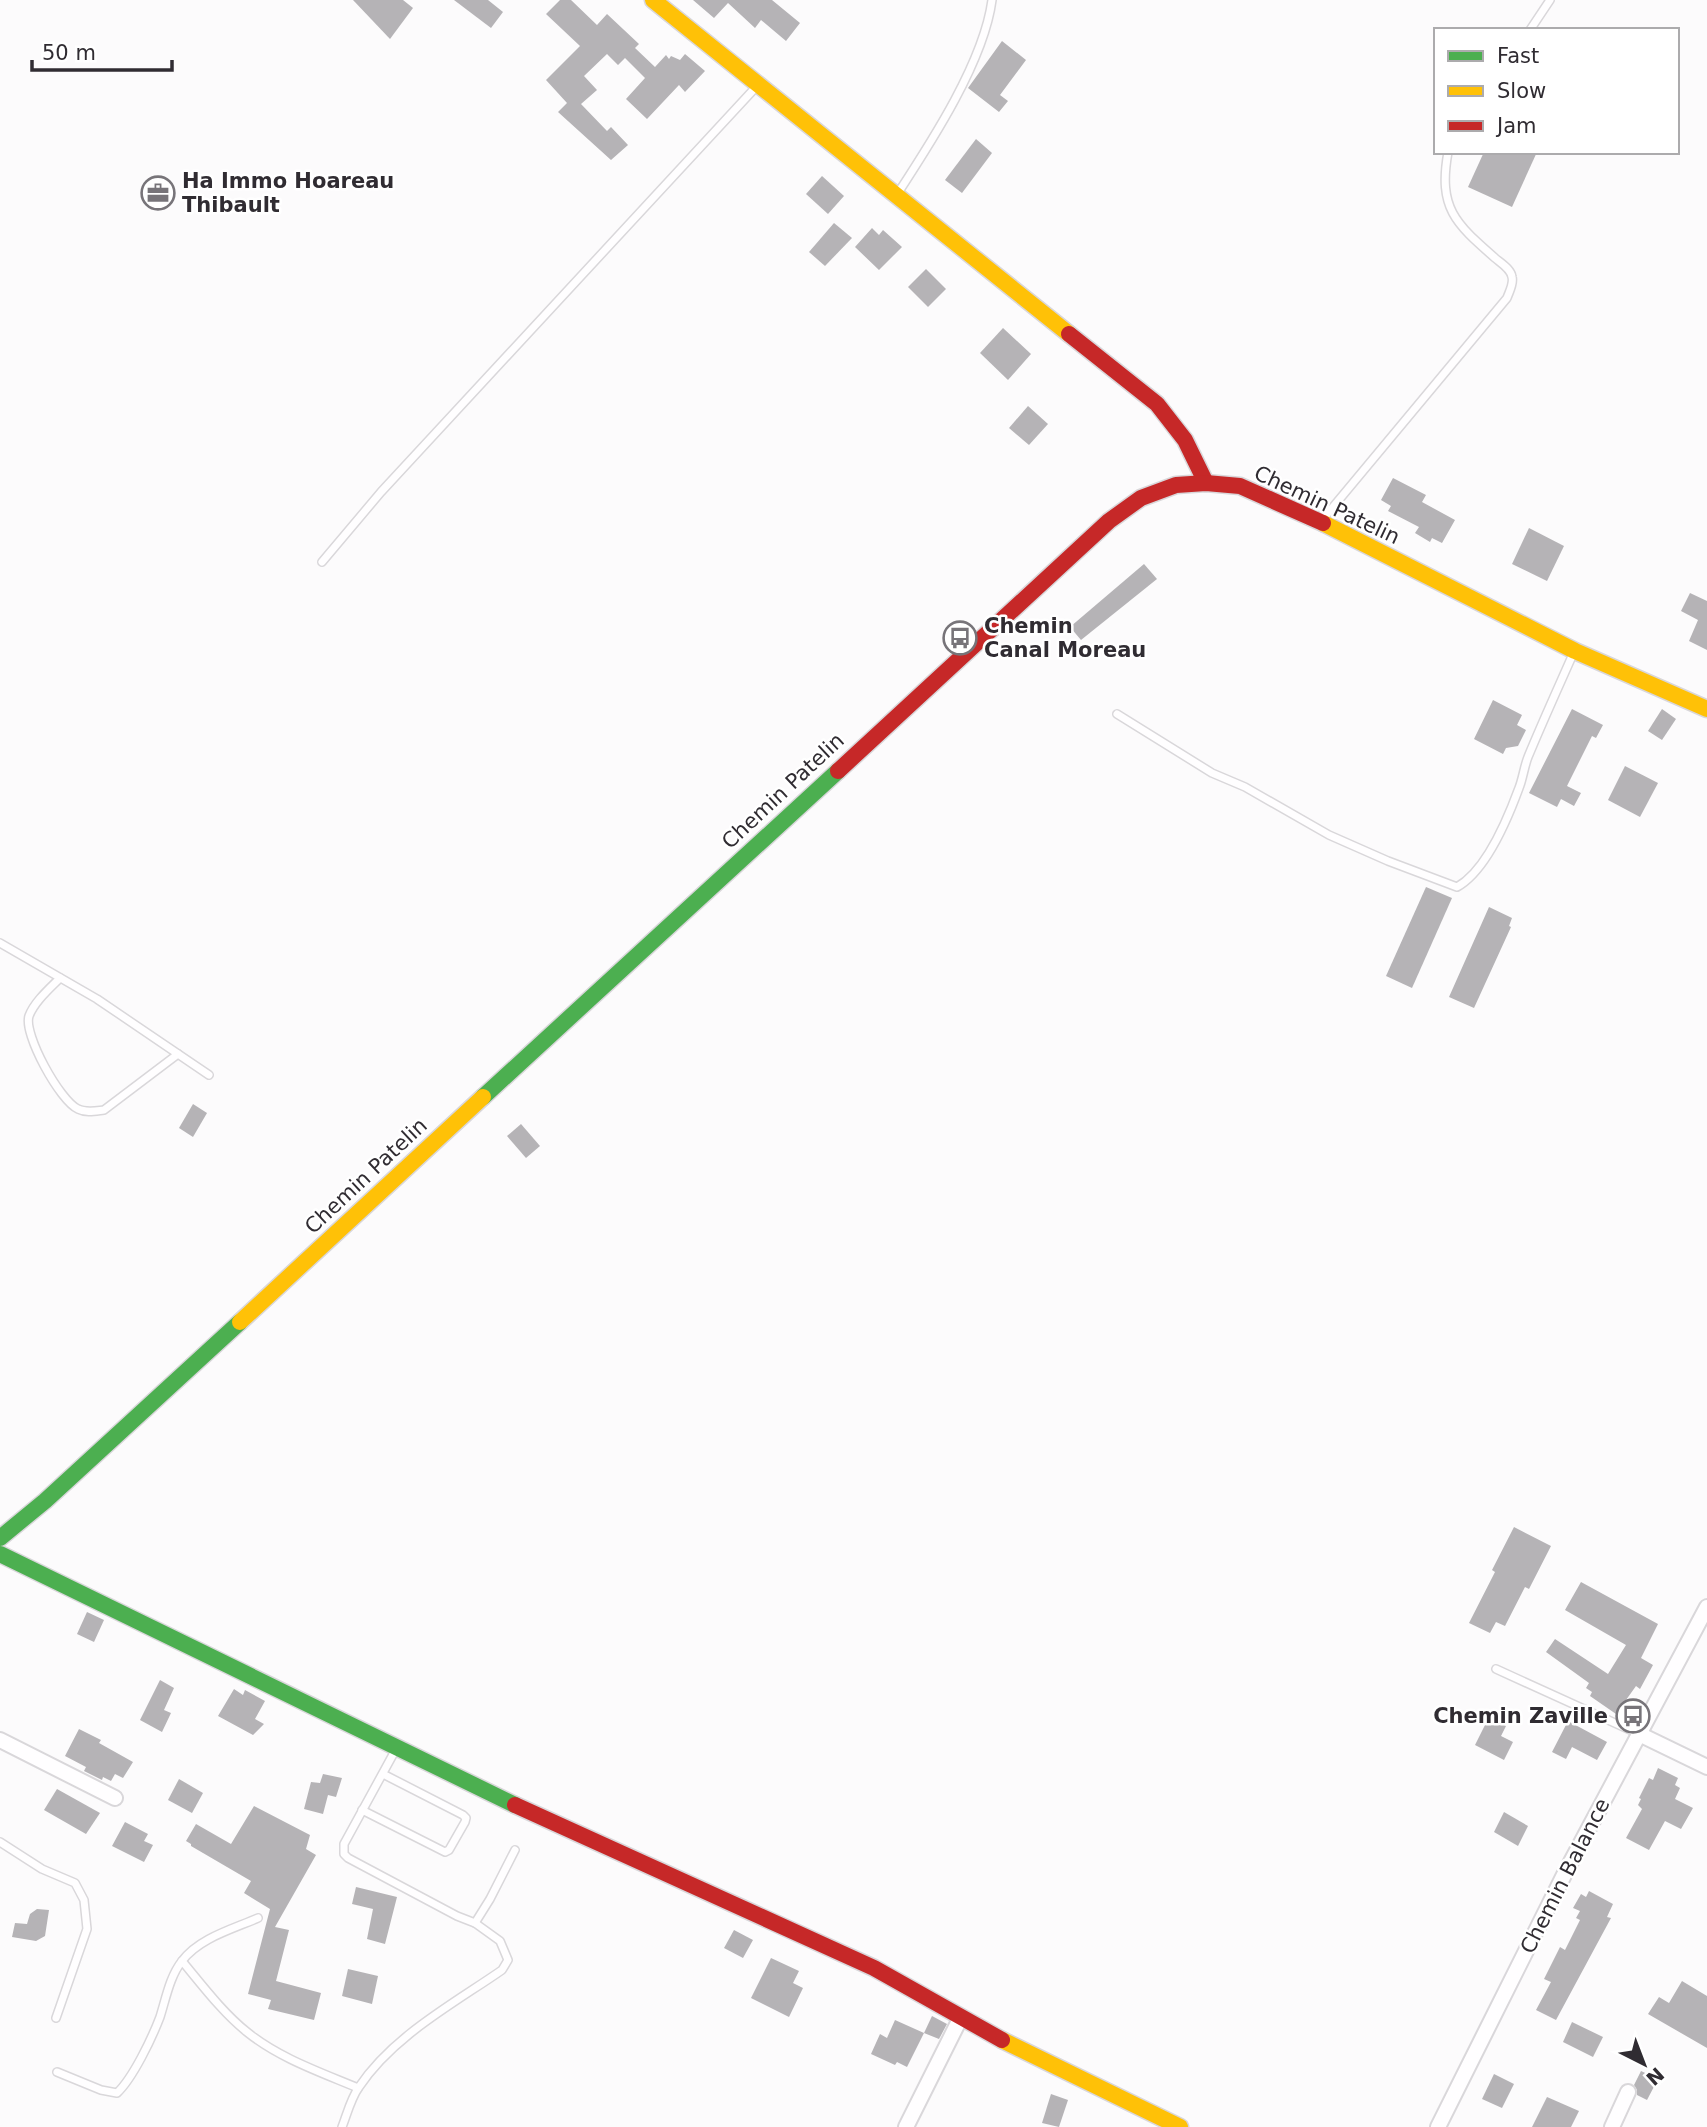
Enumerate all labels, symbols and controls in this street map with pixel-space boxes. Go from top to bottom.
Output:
scale bar [32,28,172,72]
legend [1434,28,1679,154]
text: 50 m [42,41,96,65]
text: Fast [1497,44,1539,68]
text: Slow [1497,79,1546,103]
text: Jam [1495,114,1537,138]
place label: Ha Immo Hoareau Thibault [182,169,394,217]
office icon: Ha Immo Hoareau Thibault [139,174,177,212]
street label: Chemin Patelin [1250,461,1404,549]
place label: Chemin Canal Moreau [984,614,1146,662]
bus stop icon: Chemin Canal Moreau [941,619,979,657]
street label: Chemin Patelin [717,728,849,854]
street label: Chemin Patelin [300,1113,432,1239]
bus stop icon: Chemin Zaville [1614,1697,1652,1735]
place label: Chemin Zaville [1433,1704,1608,1728]
street label: Chemin Balance [1516,1794,1614,1958]
north arrow [1609,2029,1679,2099]
text: N [1642,2063,1669,2090]

